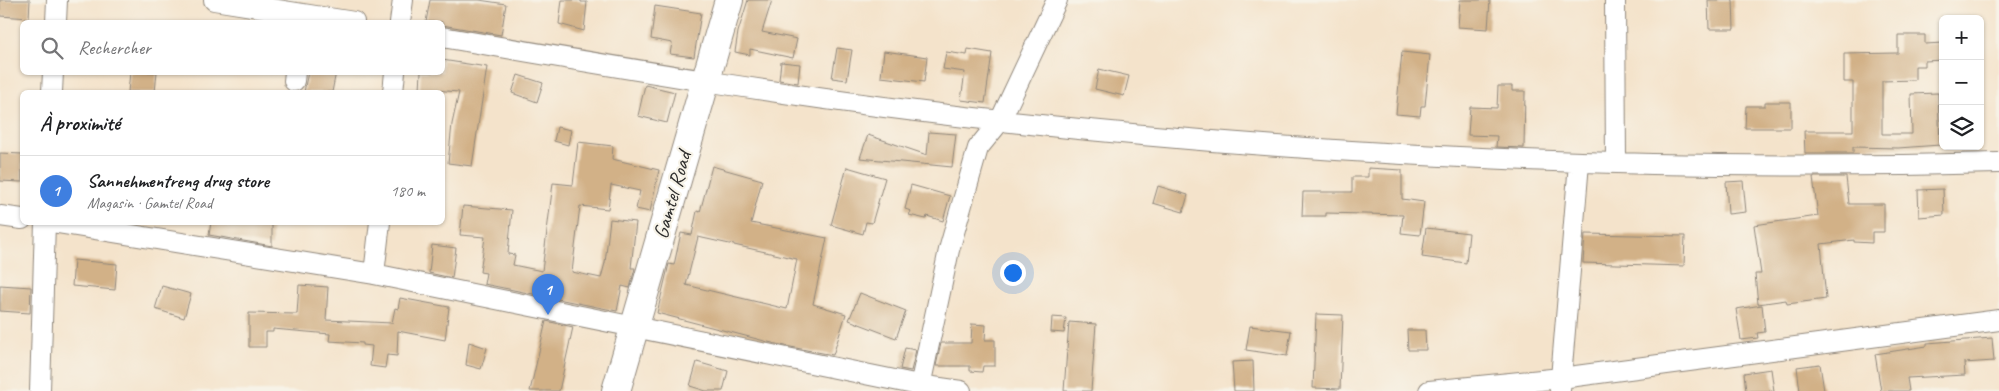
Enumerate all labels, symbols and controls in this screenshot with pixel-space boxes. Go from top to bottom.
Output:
map controls [1939,15,1984,150]
button: + [1939,15,1984,60]
search box [20,20,445,75]
icon: search [38,34,66,62]
text: Rechercher [78,36,151,60]
button: − [1939,60,1984,105]
button: layers [1939,105,1984,150]
text: À proximité [40,110,120,136]
street label: Gamtel Road [647,145,698,242]
text: Sannehmentreng drug store [87,169,269,193]
text: 1 [52,181,60,201]
text: 180 m [391,181,425,201]
text: Magasin · Gamtel Road [87,193,212,213]
your location [1000,260,1026,286]
pin: 1 [532,274,564,315]

